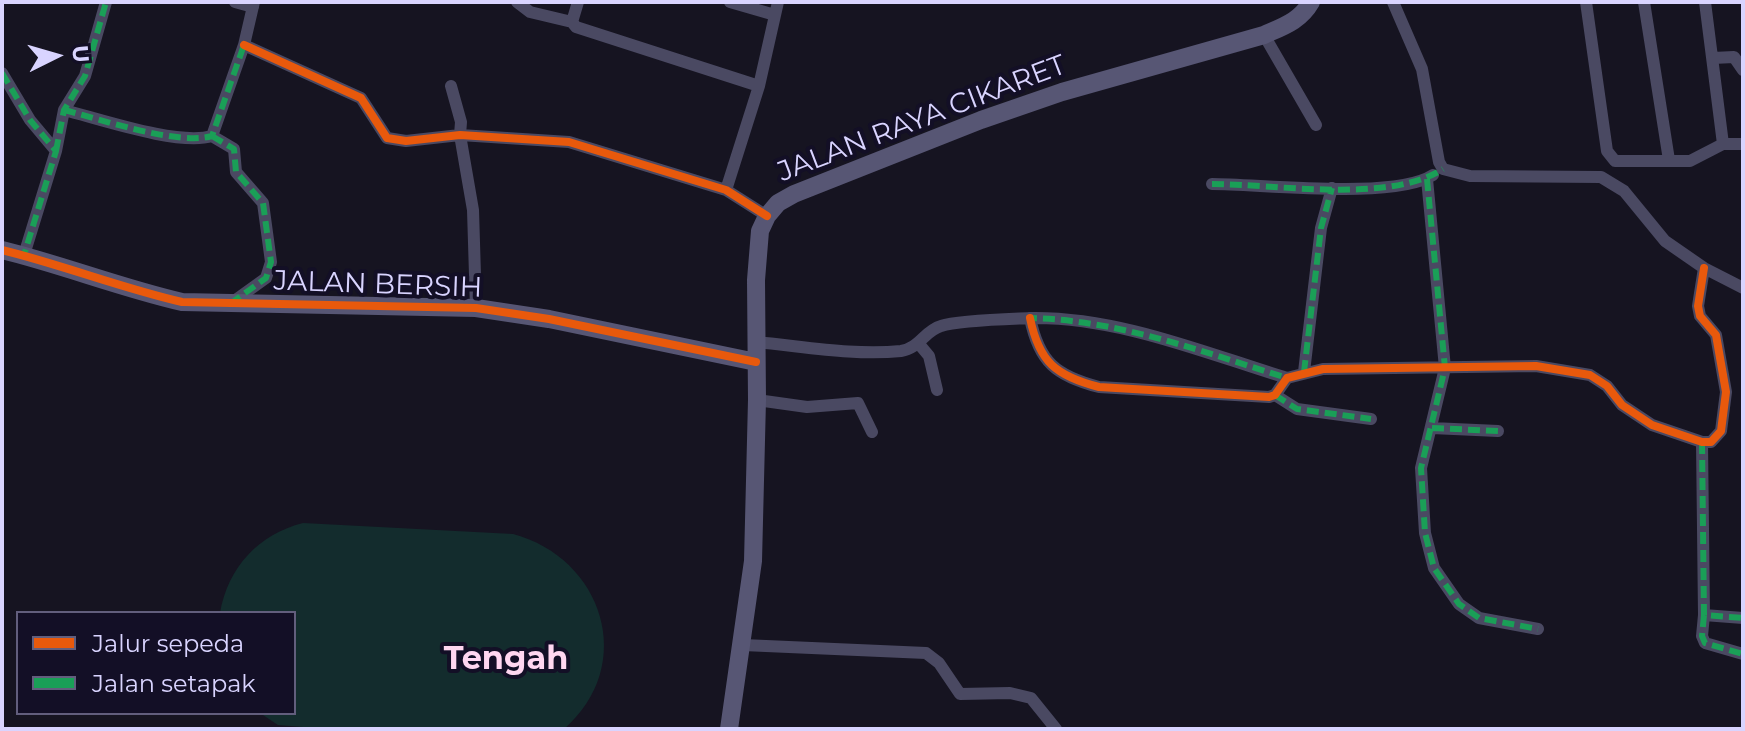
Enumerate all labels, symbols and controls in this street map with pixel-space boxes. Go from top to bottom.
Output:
north arrow [16,16,96,96]
text: U [66,44,95,64]
street label: JALAN RAYA CIKARET [773,49,1071,189]
street label: JALAN BERSIH [273,265,483,305]
legend [16,611,296,715]
text: Jalur sepeda [92,629,244,658]
district label: Tengah [444,641,568,679]
text: Jalan setapak [92,669,256,698]

